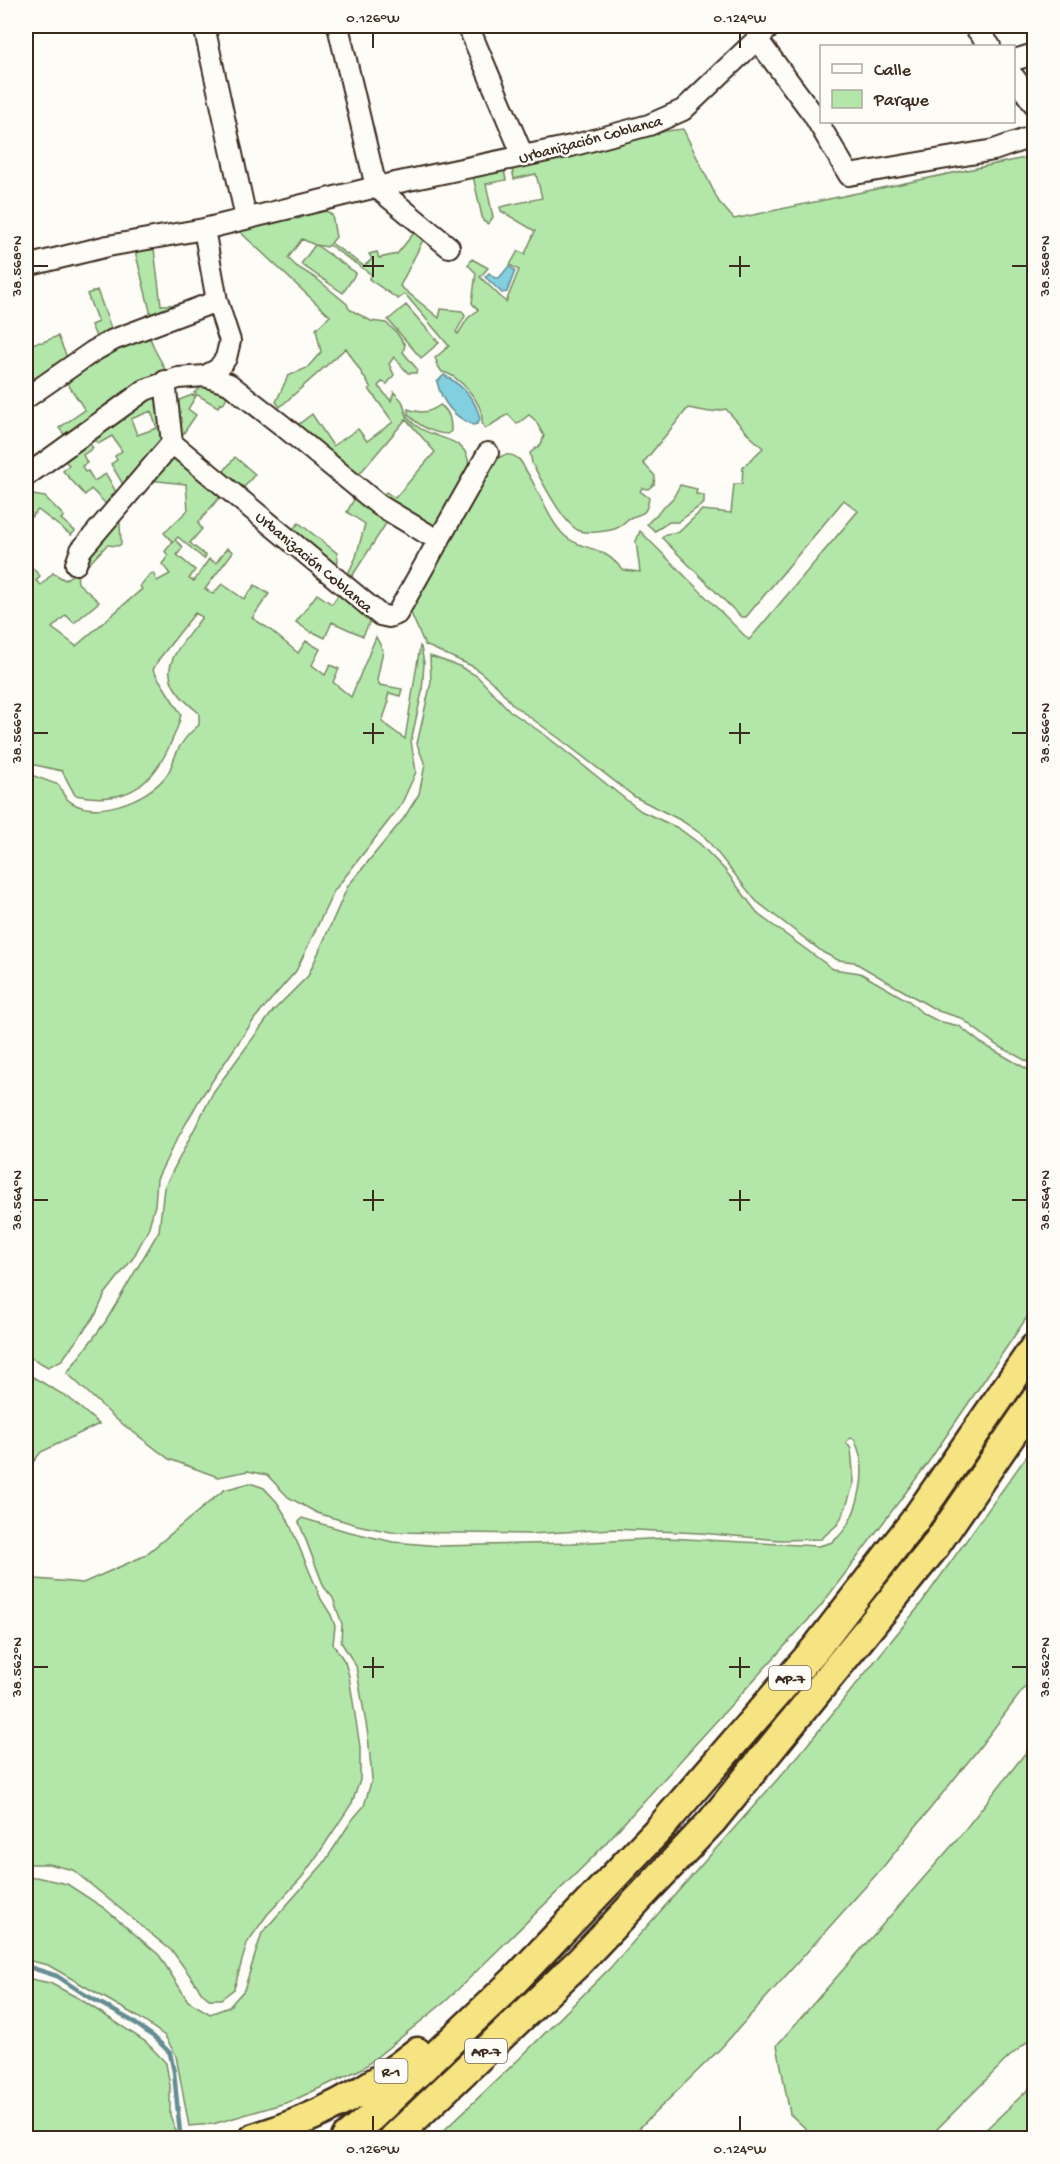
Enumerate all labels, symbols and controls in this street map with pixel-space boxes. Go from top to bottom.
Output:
text: 0.126°W [346,10,400,28]
text: 0.124°W [713,10,767,28]
legend [820,45,1015,123]
text: Calle [874,61,912,82]
text: Parque [873,91,930,112]
street label: Urbanización Coblanca [517,113,666,170]
text: 38.568°N [9,235,27,297]
text: 38.568°N [1037,235,1055,297]
street label: Urbanización Coblanca [250,509,376,619]
text: 38.566°N [9,703,27,764]
text: 38.566°N [1037,703,1055,764]
text: 38.564°N [9,1170,27,1231]
text: 38.564°N [1037,1170,1055,1231]
text: 38.562°N [9,1637,27,1698]
text: 38.562°N [1037,1637,1055,1698]
road number: AP-7 [769,1666,811,1690]
road number: AP-7 [465,2039,507,2063]
road number: R-1 [374,2059,408,2083]
text: 0.126°W [346,2141,400,2159]
text: 0.124°W [713,2141,767,2159]

